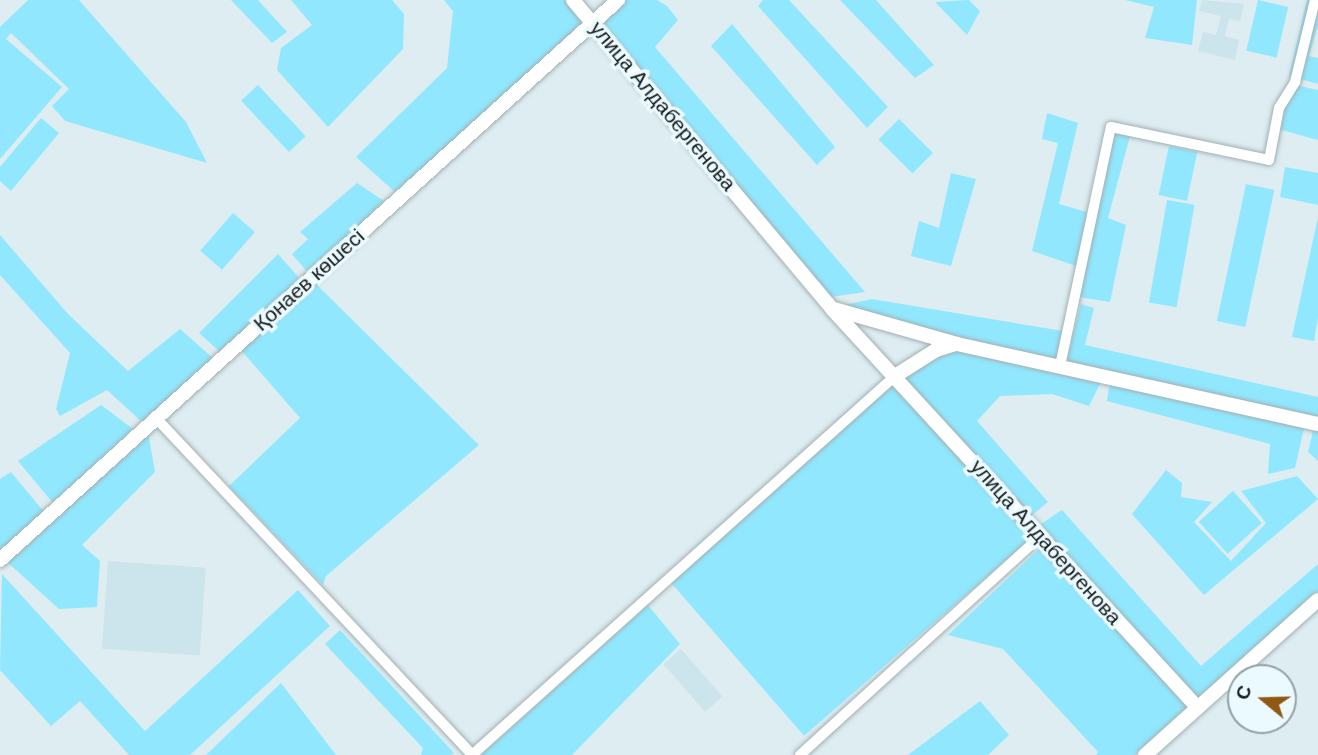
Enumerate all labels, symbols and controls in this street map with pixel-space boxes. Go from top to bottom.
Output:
street label: улица Алдабергенова [585,16,741,196]
street label: Қонаев көшесі [248,224,370,336]
street label: улица Алдабергенова [965,454,1127,630]
north arrow [1227,664,1297,734]
text: С [1231,683,1256,703]

